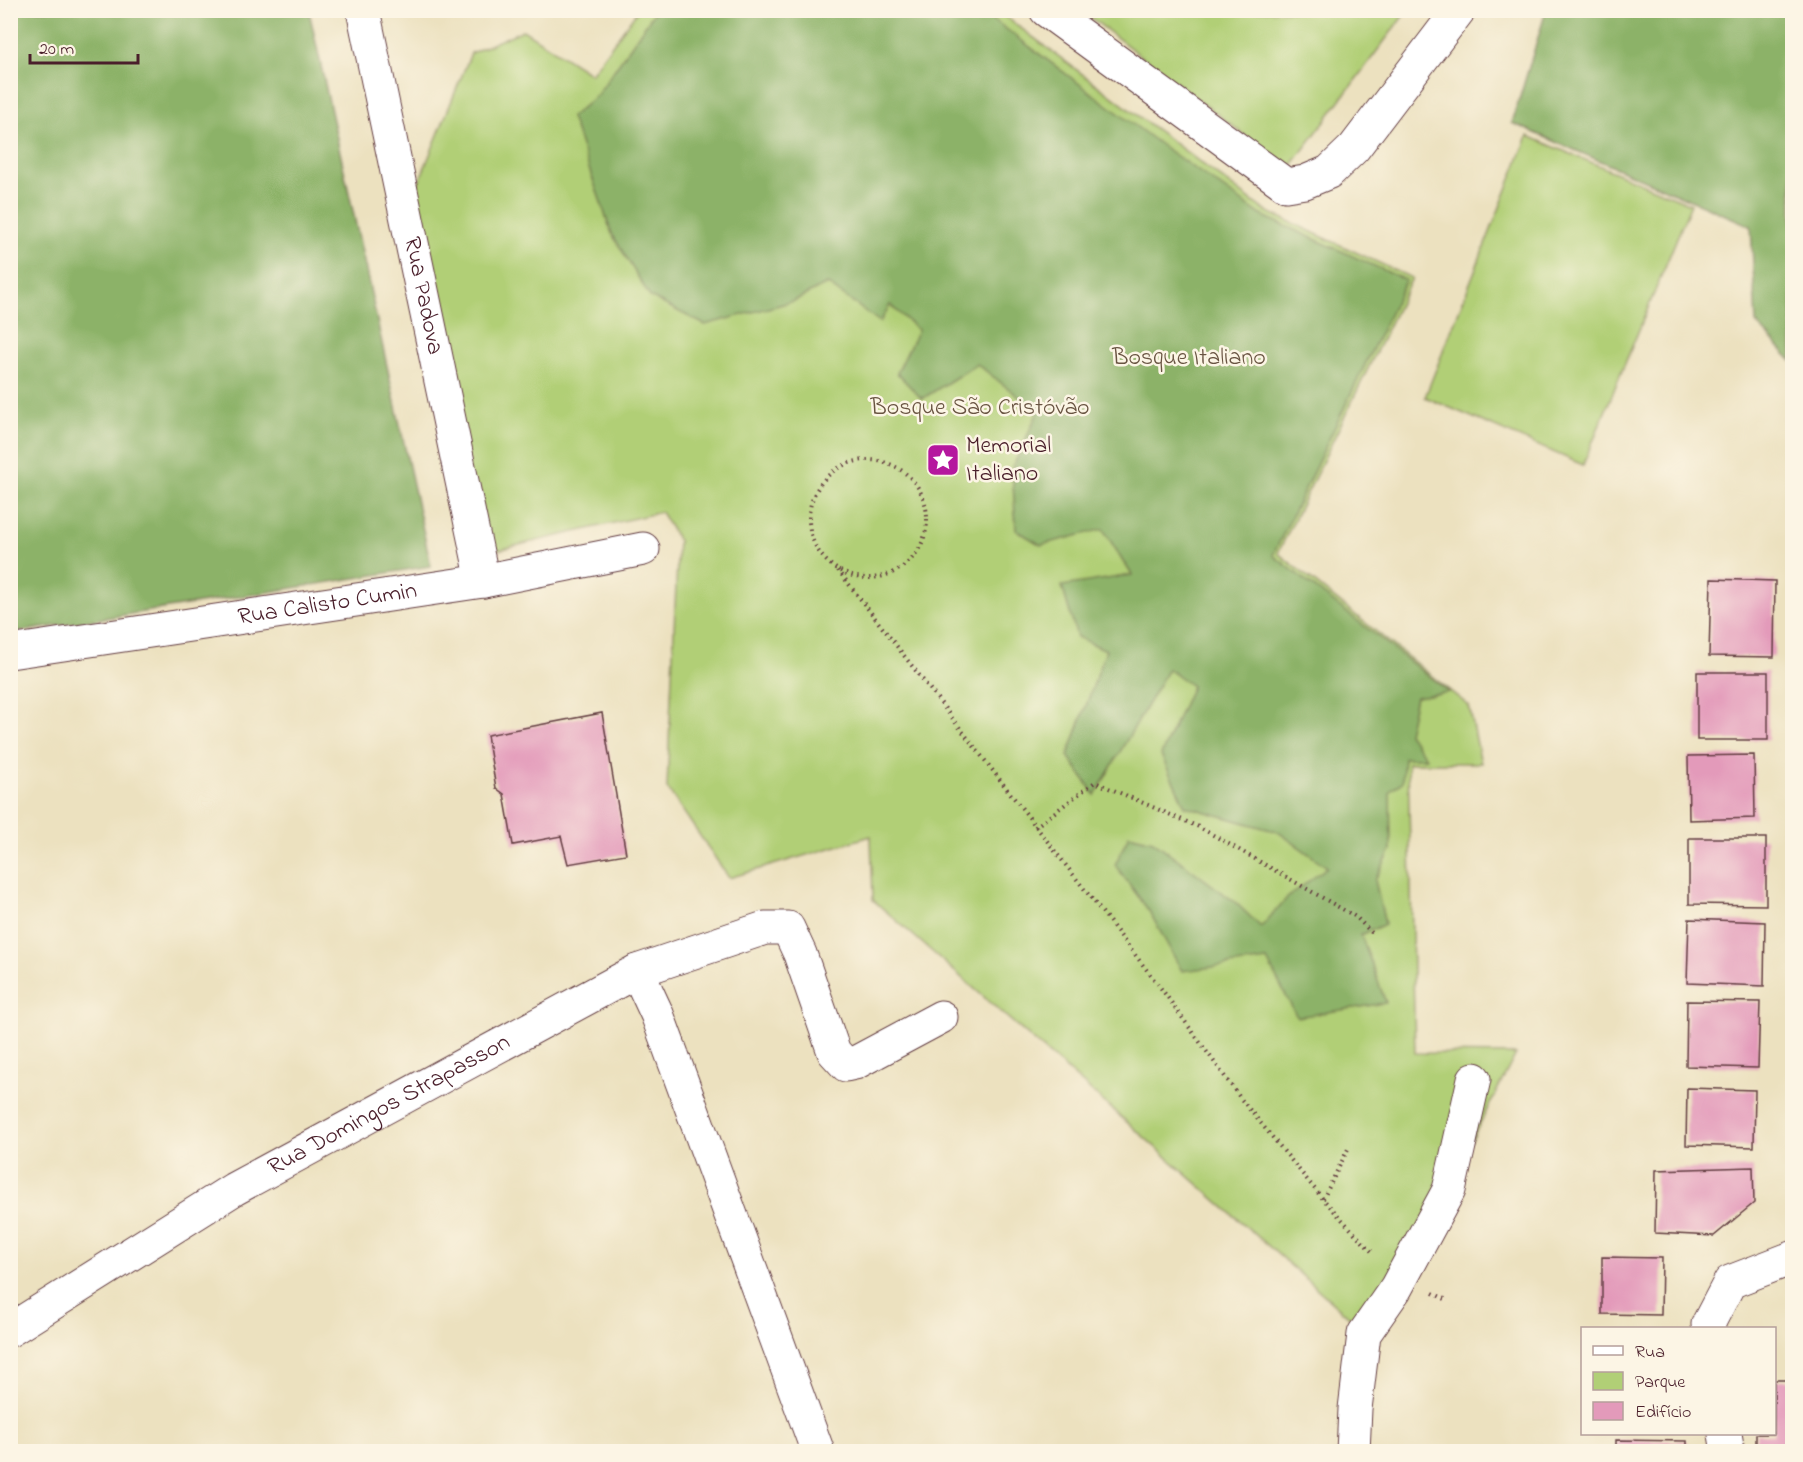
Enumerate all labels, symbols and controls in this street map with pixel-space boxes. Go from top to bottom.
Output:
scale bar [30,27,138,65]
text: 20 m [39,37,74,63]
street label: Rua Padova [394,234,452,358]
park label: Bosque Italiano [1111,341,1266,376]
park label: Bosque São Cristóvão [870,391,1089,426]
place label: Memorial Italiano [966,429,1051,492]
place icon: Memorial Italiano [925,442,961,478]
street label: Rua Calisto Cumin [235,574,419,635]
street label: Rua Domingos Strapasson [262,1025,517,1185]
legend [1581,1327,1776,1435]
text: Rua [1635,1340,1665,1366]
text: Parque [1635,1370,1686,1396]
text: Edifício [1635,1400,1691,1426]

